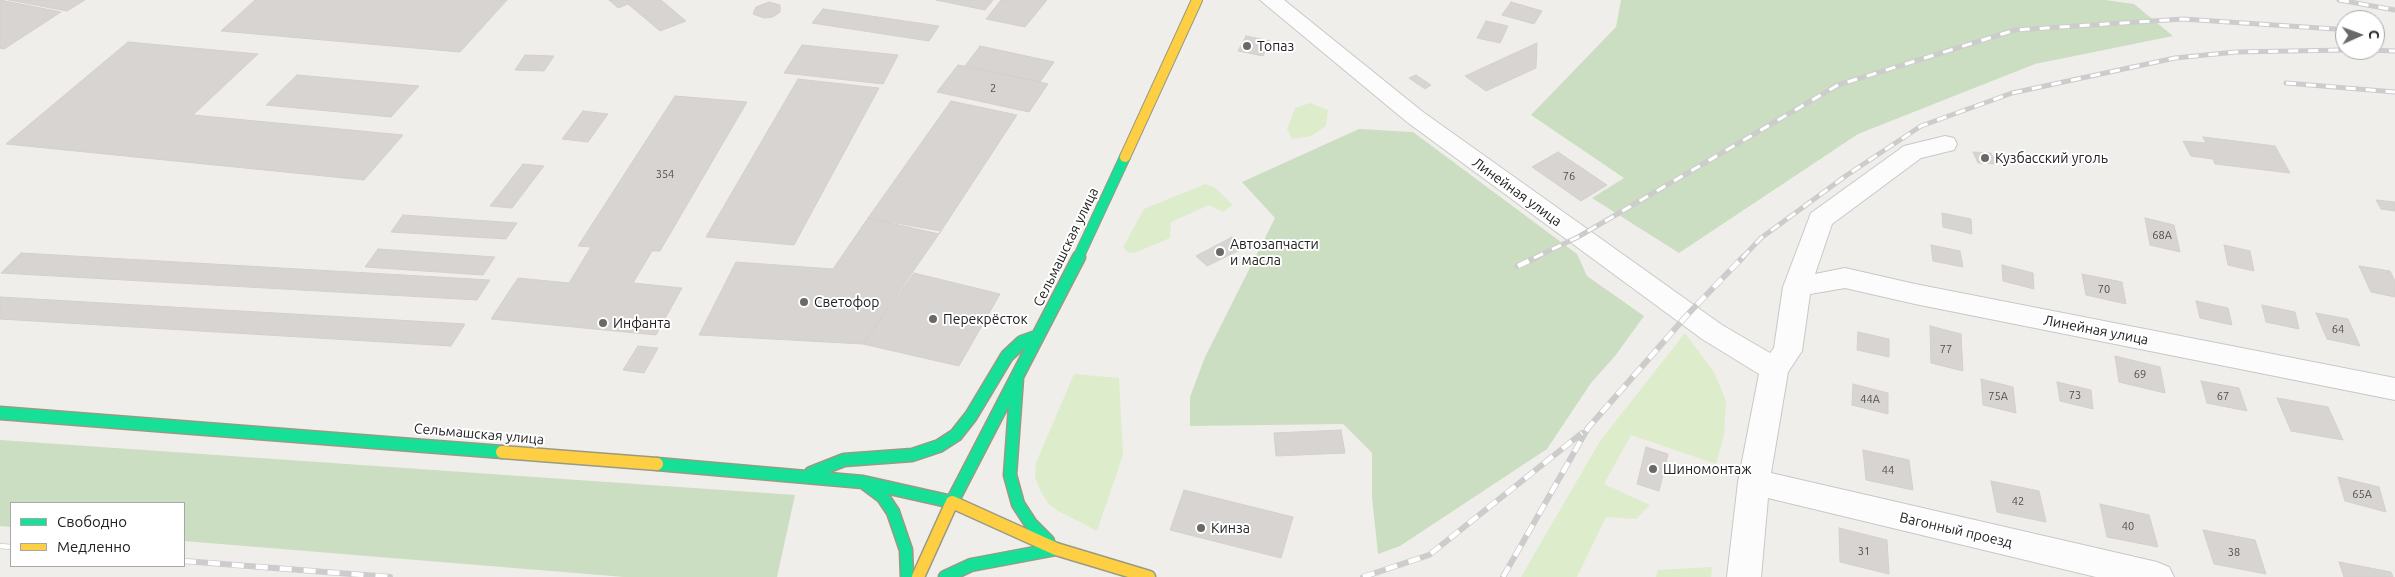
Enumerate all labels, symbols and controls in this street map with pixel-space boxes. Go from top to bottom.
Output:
north arrow [2335,10,2385,60]
text: С [2366,30,2382,39]
place label: Топаз [1257,38,1294,54]
marker: Топаз [1241,40,1253,52]
house number: 2 [990,81,996,95]
place label: Кузбасский уголь [1995,150,2108,166]
marker: Кузбасский уголь [1979,152,1991,164]
street label: Линейная улица [1469,154,1565,230]
house number: 354 [656,167,674,181]
house number: 76 [1563,169,1575,183]
street label: Сельмашская улица [1030,185,1102,309]
house number: 68А [2152,228,2172,242]
place label: Автозапчасти и масла [1230,236,1319,268]
marker: Автозапчасти и масла [1214,246,1226,258]
house number: 70 [2098,282,2110,296]
place label: Светофор [814,294,879,310]
marker: Светофор [798,296,810,308]
place label: Перекрёсток [943,311,1028,327]
street label: Линейная улица [2042,312,2150,348]
marker: Перекрёсток [927,313,939,325]
place label: Инфанта [613,315,671,331]
marker: Инфанта [597,317,609,329]
house number: 64 [2332,322,2344,336]
house number: 77 [1940,342,1952,356]
house number: 69 [2134,367,2146,381]
house number: 73 [2069,388,2081,402]
house number: 75А [1988,389,2008,403]
house number: 67 [2217,389,2229,403]
house number: 44А [1860,392,1880,406]
street label: Сельмашская улица [413,420,545,448]
place label: Шиномонтаж [1663,461,1752,477]
marker: Шиномонтаж [1647,463,1659,475]
house number: 44 [1882,463,1894,477]
house number: 65А [2352,487,2372,501]
house number: 42 [2012,494,2024,508]
legend [10,502,185,567]
street label: Вагонный проезд [1898,509,2014,551]
text: Свободно [57,513,127,530]
house number: 40 [2122,519,2134,533]
place label: Кинза [1211,520,1250,536]
marker: Кинза [1195,522,1207,534]
text: Медленно [57,538,131,555]
house number: 31 [1858,544,1870,558]
house number: 38 [2228,545,2240,559]

